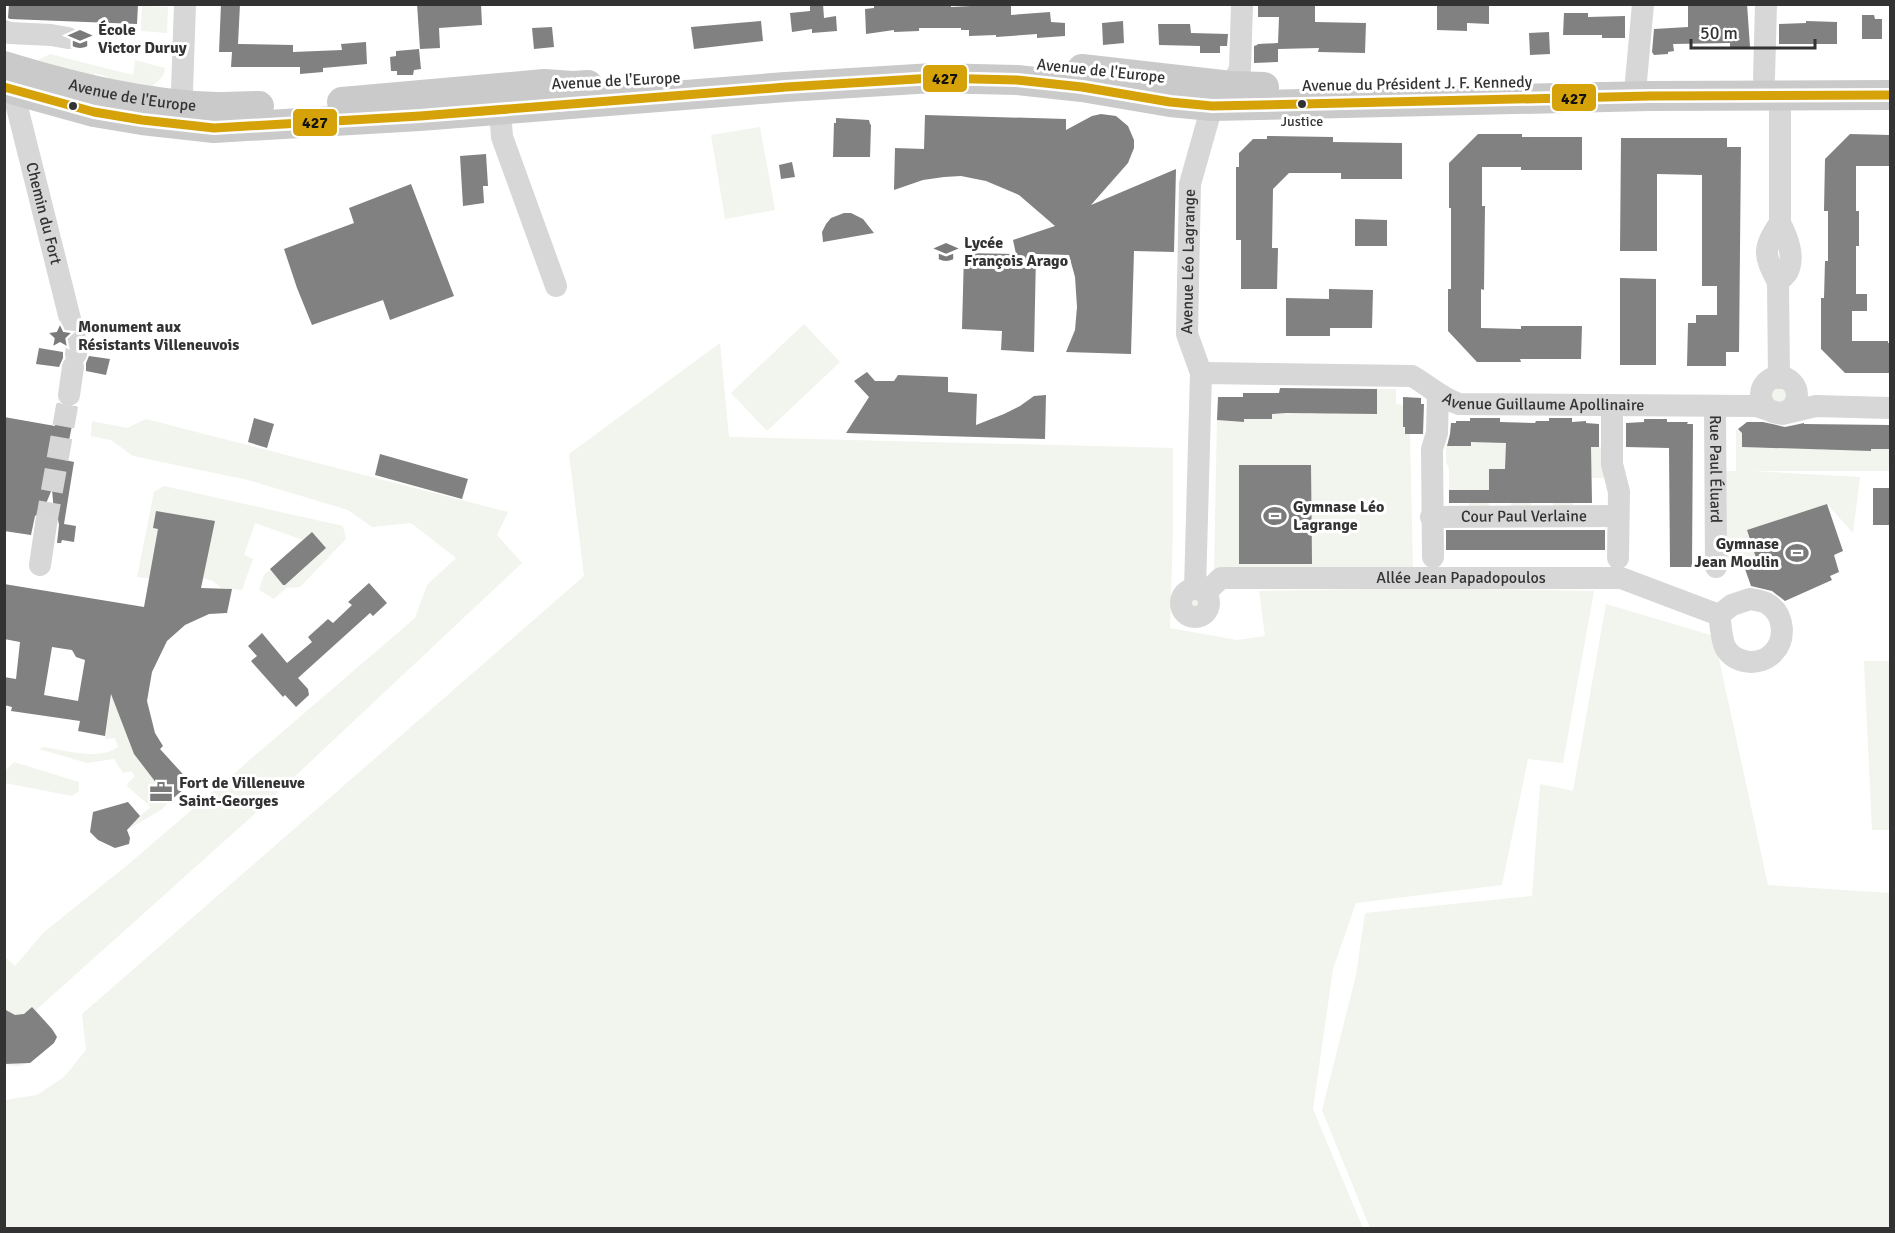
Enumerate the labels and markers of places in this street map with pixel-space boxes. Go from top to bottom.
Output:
place label: École Victor Duruy [98,20,187,58]
school or university icon: École Victor Duruy [67,26,93,52]
marker: Justice [1296,98,1308,110]
unlabelled marker [67,100,79,112]
place label: Justice [1281,113,1323,130]
place label: Lycée François Arago [964,233,1068,271]
school or university icon: Lycée François Arago [933,239,959,265]
place label: Monument aux Résistants Villeneuvois [78,317,239,355]
place icon: Monument aux Résistants Villeneuvois [47,323,73,349]
place label: Gymnase Léo Lagrange [1293,497,1384,535]
sports icon: Gymnase Léo Lagrange [1262,503,1288,529]
place label: Gymnase Jean Moulin [1694,534,1779,572]
sports icon: Gymnase Jean Moulin [1784,540,1810,566]
place label: Fort de Villeneuve Saint-Georges [179,773,305,811]
office icon: Fort de Villeneuve Saint-Georges [148,779,174,805]

